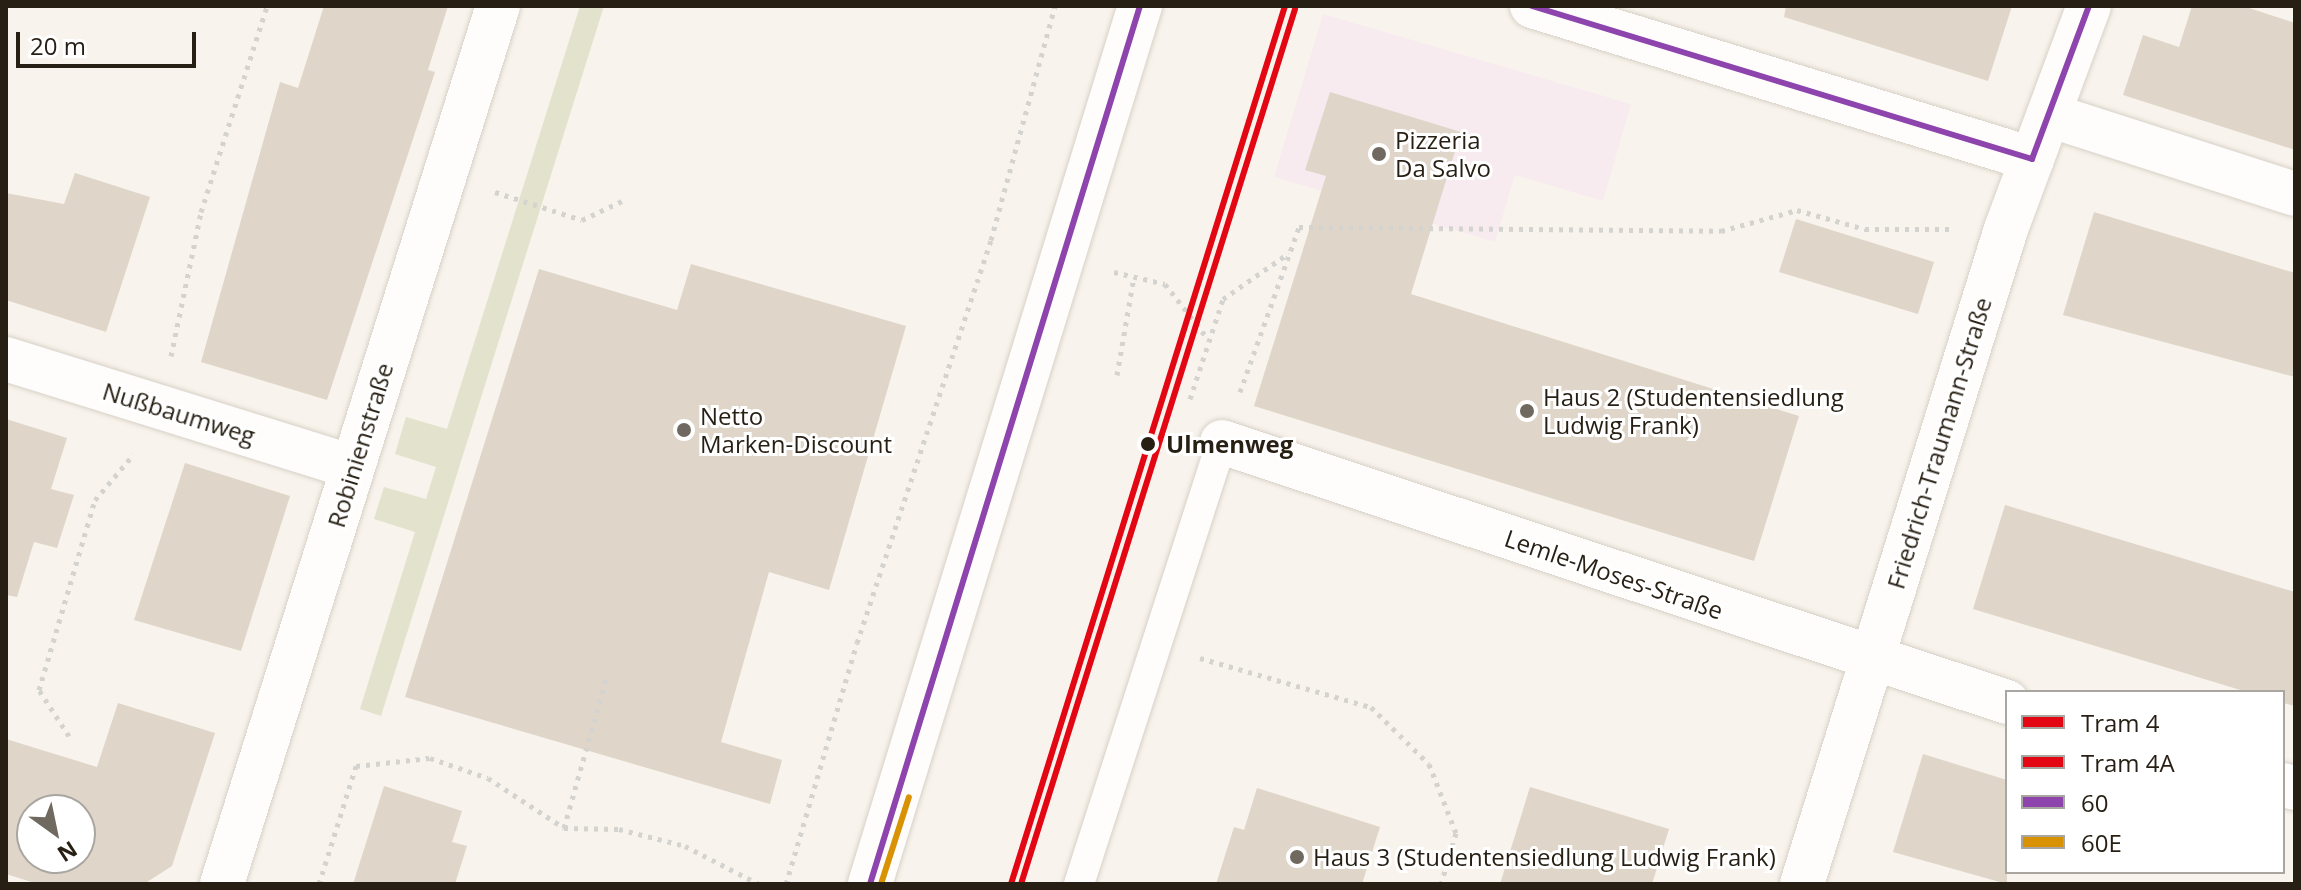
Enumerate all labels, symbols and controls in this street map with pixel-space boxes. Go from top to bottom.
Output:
scale bar [20,16,200,66]
text: 20 m [30,29,86,62]
place label: Pizzeria Da Salvo [1395,126,1491,182]
marker: Pizzeria Da Salvo [1370,145,1388,163]
street label: Friedrich-Traumann-Straße [1881,294,1997,592]
street label: Robinienstraße [321,359,399,531]
street label: Nußbaumweg [99,376,259,450]
place label: Haus 2 (Studentensiedlung Ludwig Frank) [1543,383,1844,439]
place label: Netto Marken-Discount [700,402,892,458]
marker: Haus 2 (Studentensiedlung Ludwig Frank) [1518,402,1536,420]
marker: Netto Marken-Discount [675,421,693,439]
place label: Ulmenweg [1166,430,1293,458]
marker: Ulmenweg [1137,433,1159,455]
street label: Lemle-Moses-Straße [1501,523,1727,625]
legend [2005,690,2285,874]
text: Tram 4 [2081,706,2160,739]
text: Tram 4A [2081,746,2175,779]
text: 60 [2081,786,2108,819]
north arrow [16,794,96,874]
text: 60E [2081,826,2122,859]
text: N [52,835,84,870]
place label: Haus 3 (Studentensiedlung Ludwig Frank) [1313,843,1776,871]
marker: Haus 3 (Studentensiedlung Ludwig Frank) [1288,848,1306,866]

